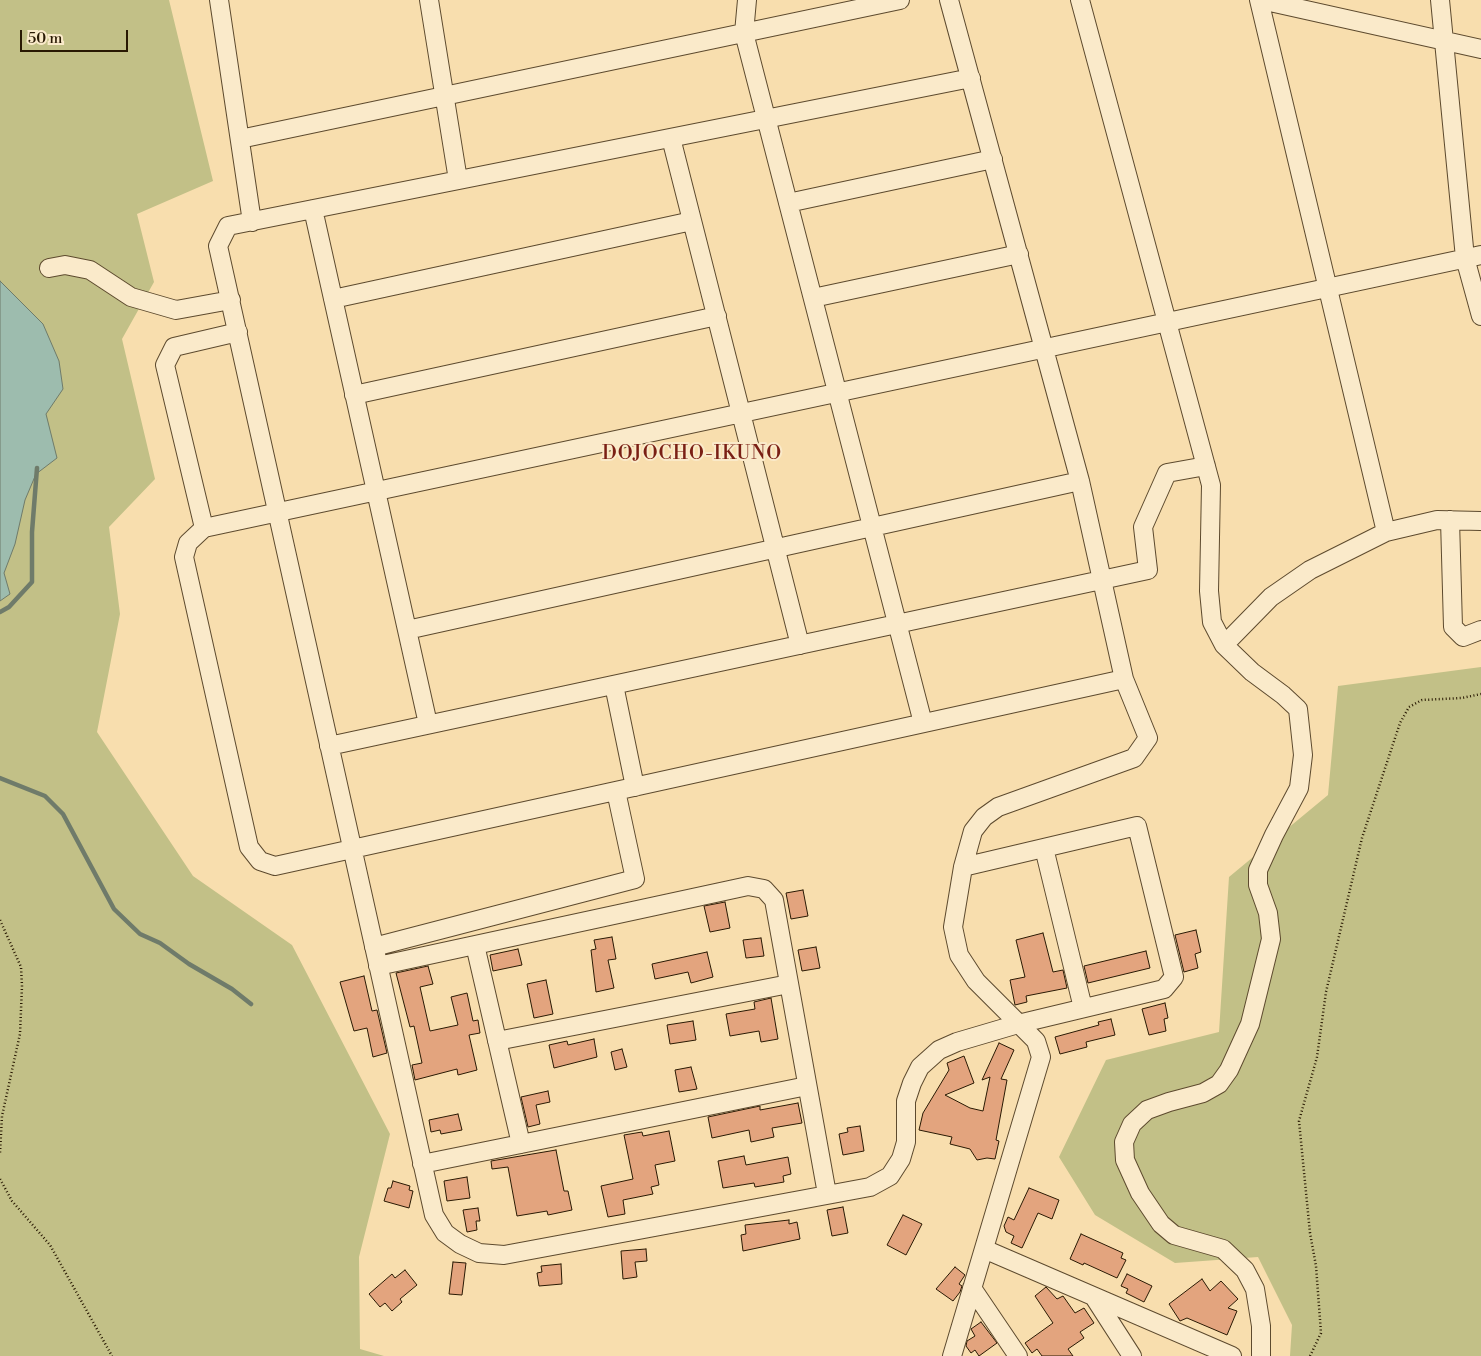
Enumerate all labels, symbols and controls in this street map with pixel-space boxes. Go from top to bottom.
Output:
scale bar [22,20,130,52]
text: 50 m [28,29,62,48]
district label: DOJOCHO-IKUNO [600,443,784,465]

